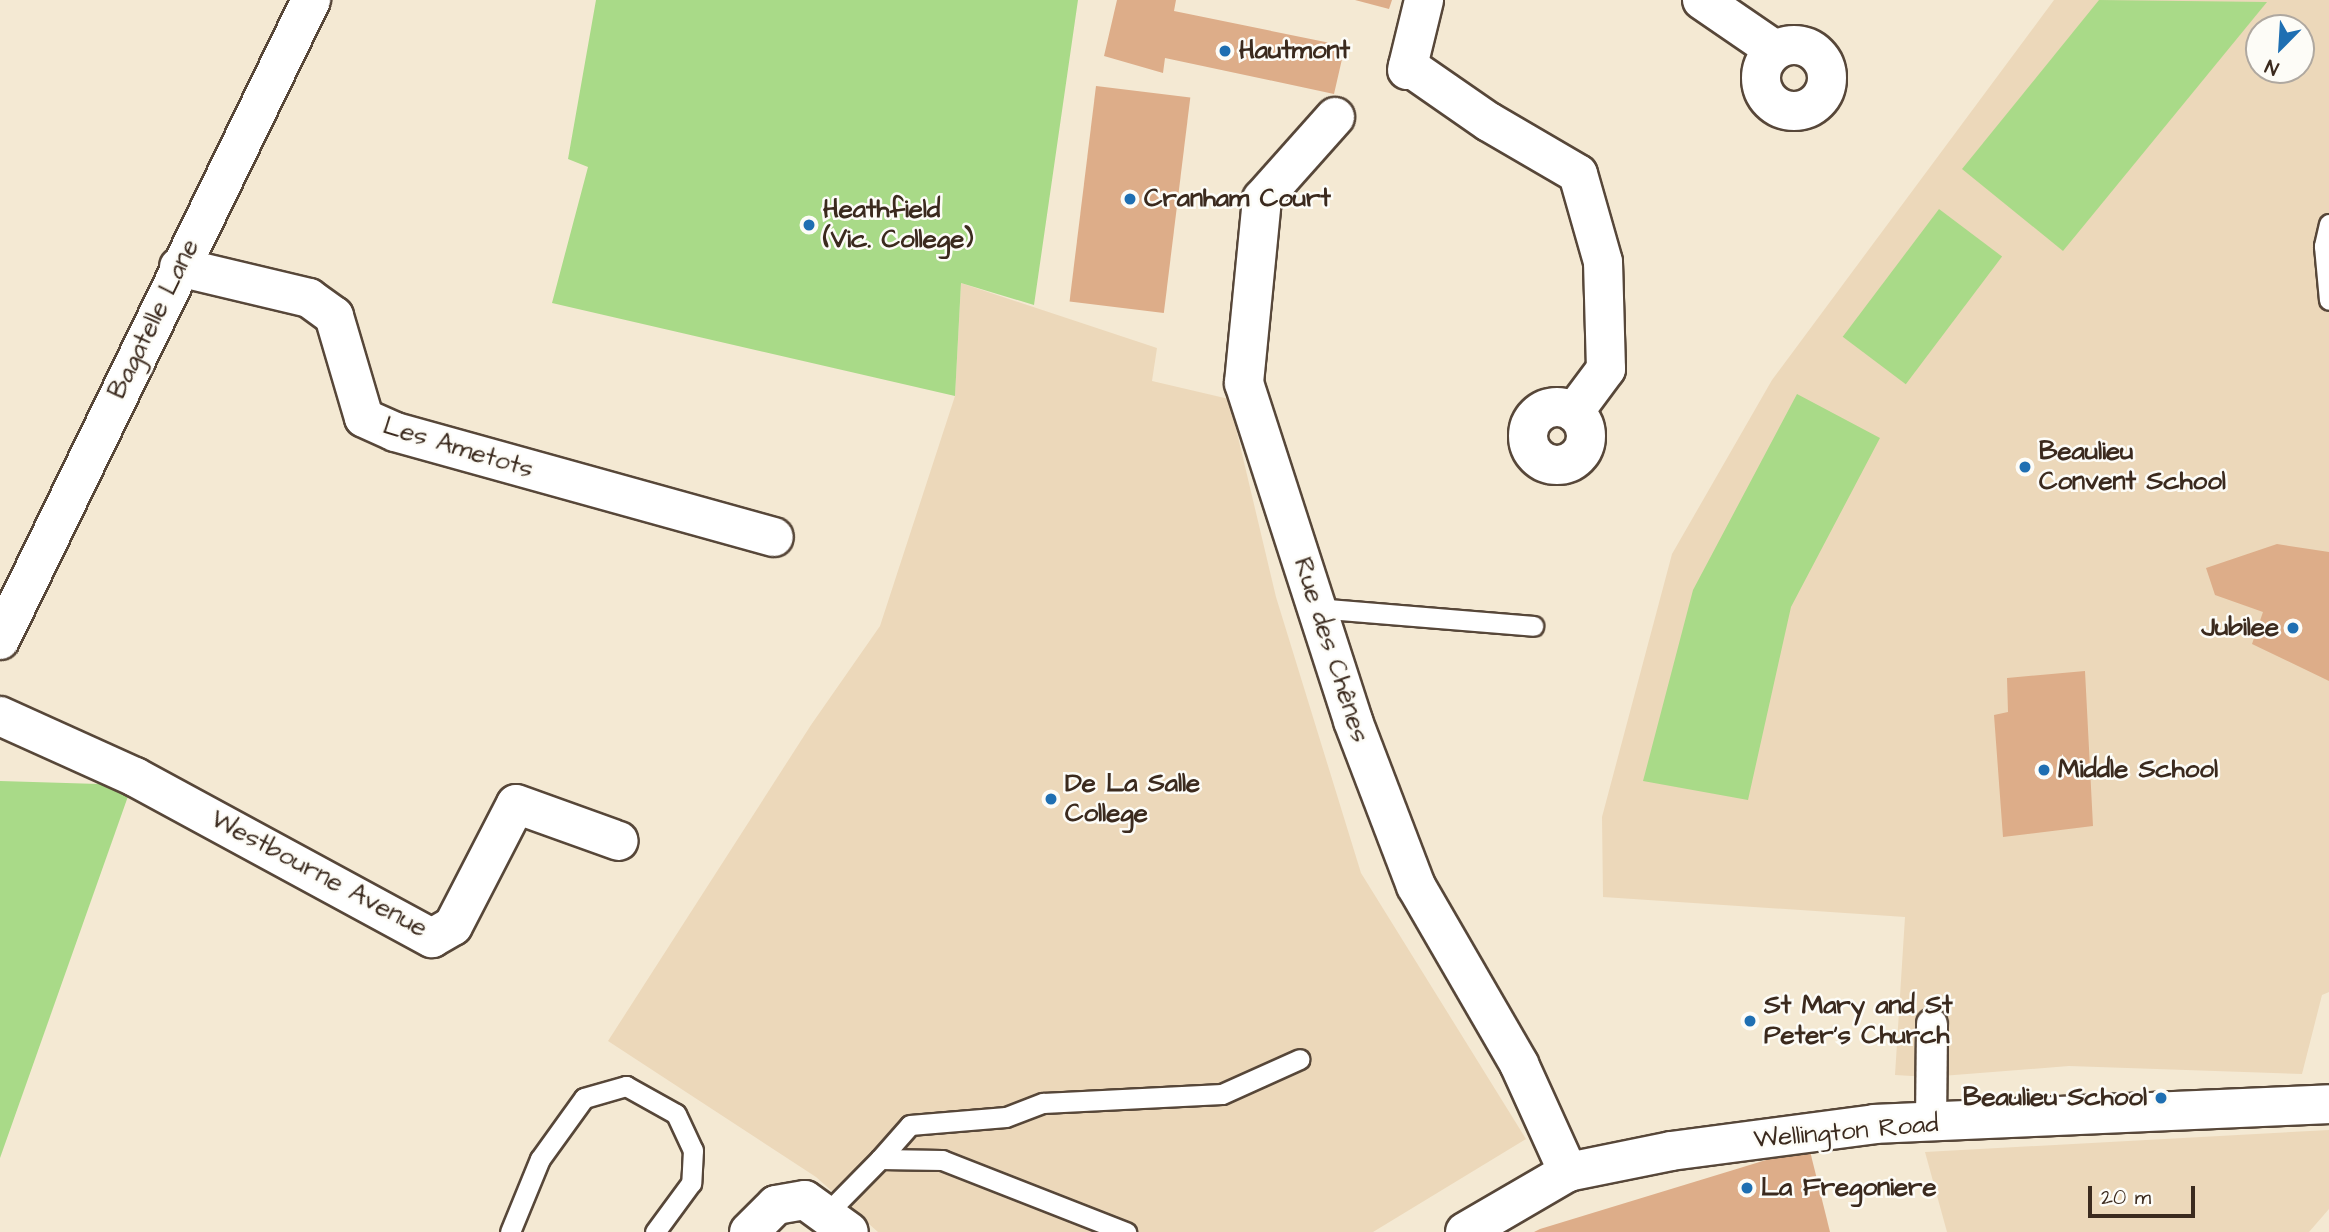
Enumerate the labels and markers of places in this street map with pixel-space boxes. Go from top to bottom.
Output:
place label: Hautmont [1239,35,1350,67]
marker: Hautmont [1217,43,1233,59]
place label: Cranham Court [1144,183,1331,215]
marker: Cranham Court [1122,191,1138,207]
place label: Heathfield (Vic. College) [823,194,973,256]
marker: Heathfield (Vic. College) [801,217,817,233]
place label: Beaulieu Convent School [2039,436,2226,498]
marker: Beaulieu Convent School [2017,459,2033,475]
place label: Jubilee [2201,612,2279,644]
marker: Jubilee [2285,620,2301,636]
place label: Middle School [2058,754,2218,786]
marker: Middle School [2036,762,2052,778]
place label: De La Salle College [1065,768,1200,830]
marker: De La Salle College [1043,791,1059,807]
place label: St Mary and St Peter's Church [1764,990,1953,1052]
marker: St Mary and St Peter's Church [1742,1013,1758,1029]
place label: Beaulieu School [1963,1082,2147,1114]
marker: Beaulieu School [2153,1090,2169,1106]
place label: La Fregoniere [1761,1172,1937,1204]
marker: La Fregoniere [1739,1180,1755,1196]

